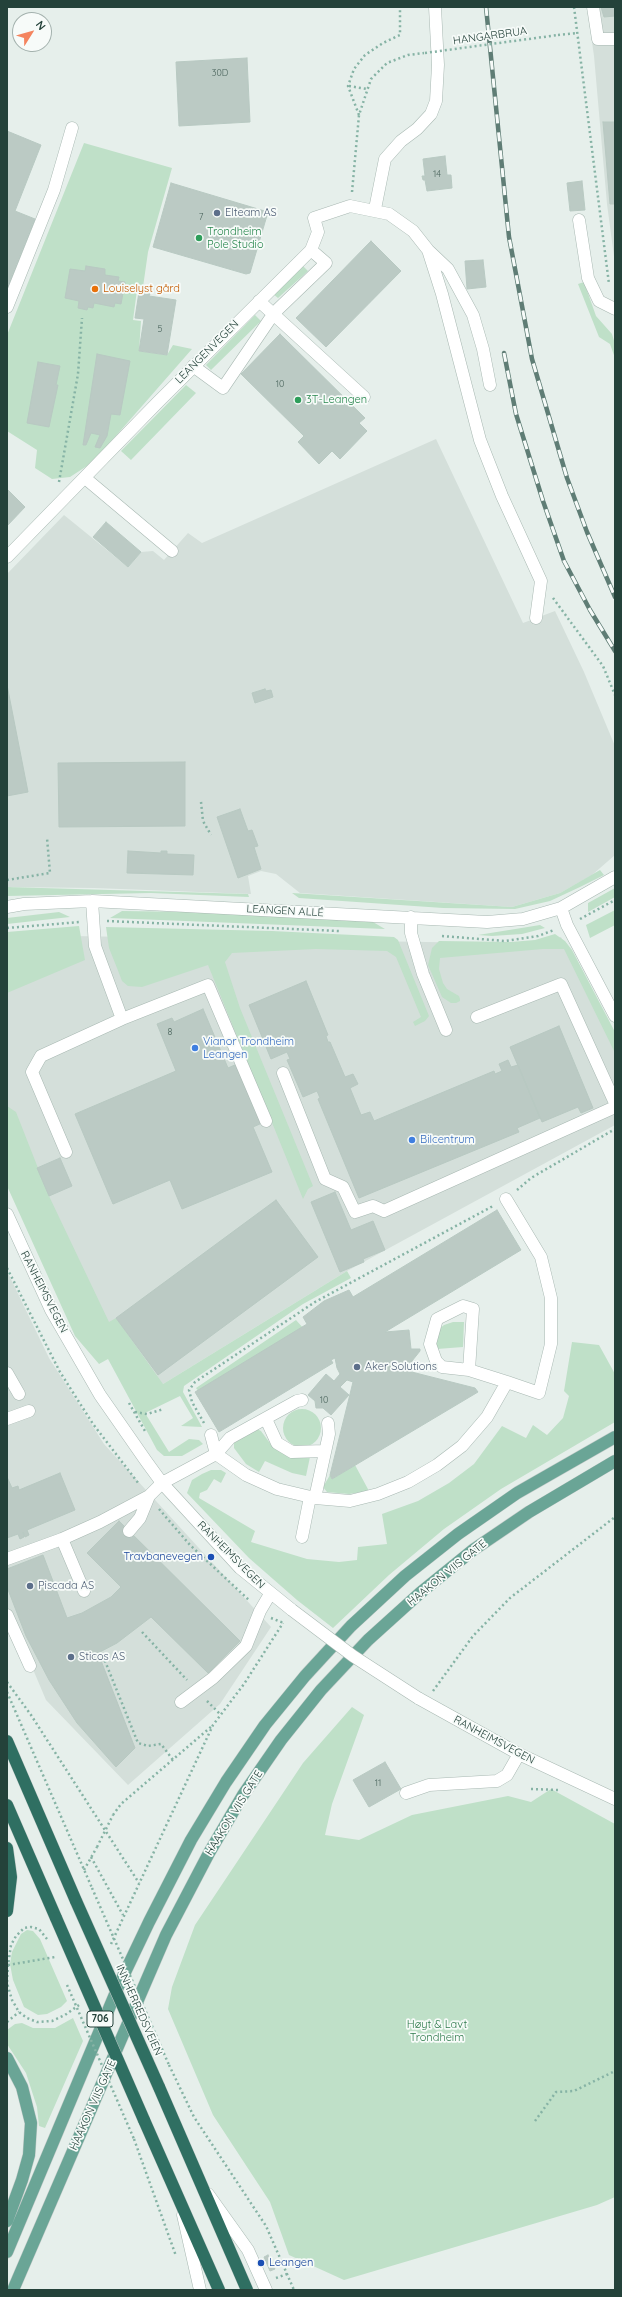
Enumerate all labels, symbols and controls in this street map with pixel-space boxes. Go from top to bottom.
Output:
north arrow [12,12,52,52]
text: N [33,18,49,33]
street label: HANGARBRUA [452,24,528,48]
house number: 30D [212,68,228,78]
house number: 14 [433,169,441,179]
place label: Elteam AS [225,206,277,220]
marker: Elteam AS [212,208,222,218]
house number: 7 [199,212,203,222]
place label: Trondheim Pole Studio [207,225,264,251]
marker: Trondheim Pole Studio [194,233,204,243]
place label: Louiselyst gård [103,282,180,296]
marker: Louiselyst gård [90,284,100,294]
street label: LEANGENVEGEN [172,317,242,387]
house number: 5 [158,324,162,334]
house number: 10 [276,379,284,389]
place label: 3T-Leangen [306,393,367,407]
marker: 3T-Leangen [293,395,303,405]
street label: LEANGEN ALLÉ [246,902,324,920]
house number: 8 [168,1027,172,1037]
place label: Vianor Trondheim Leangen [203,1035,294,1061]
marker: Vianor Trondheim Leangen [190,1043,200,1053]
place label: Bilcentrum [420,1133,474,1147]
marker: Bilcentrum [407,1135,417,1145]
street label: RANHEIMSVEGEN [18,1249,70,1335]
place label: Aker Solutions [365,1360,437,1374]
marker: Aker Solutions [352,1362,362,1372]
house number: 10 [320,1395,328,1405]
street label: RANHEIMSVEGEN [194,1518,268,1592]
street label: HAAKON VIIS GATE [405,1537,489,1609]
place label: Travbanevegen [124,1550,203,1564]
marker: Travbanevegen [206,1552,216,1562]
place label: Piscada AS [38,1579,94,1593]
marker: Piscada AS [25,1581,35,1591]
place label: Sticos AS [79,1650,125,1664]
marker: Sticos AS [66,1652,76,1662]
street label: RANHEIMSVEGEN [451,1713,537,1767]
street label: HAAKON VIIS GATE [202,1768,266,1858]
house number: 11 [375,1778,381,1788]
street label: INNHERREDSVEIEN [113,1962,165,2058]
road number: 706 [87,2011,113,2027]
park label: Høyt & Lavt Trondheim [407,2018,467,2044]
street label: HAAKON VIIS GATE [67,2058,119,2152]
place label: Leangen [269,2256,313,2270]
marker: Leangen [256,2258,266,2268]

